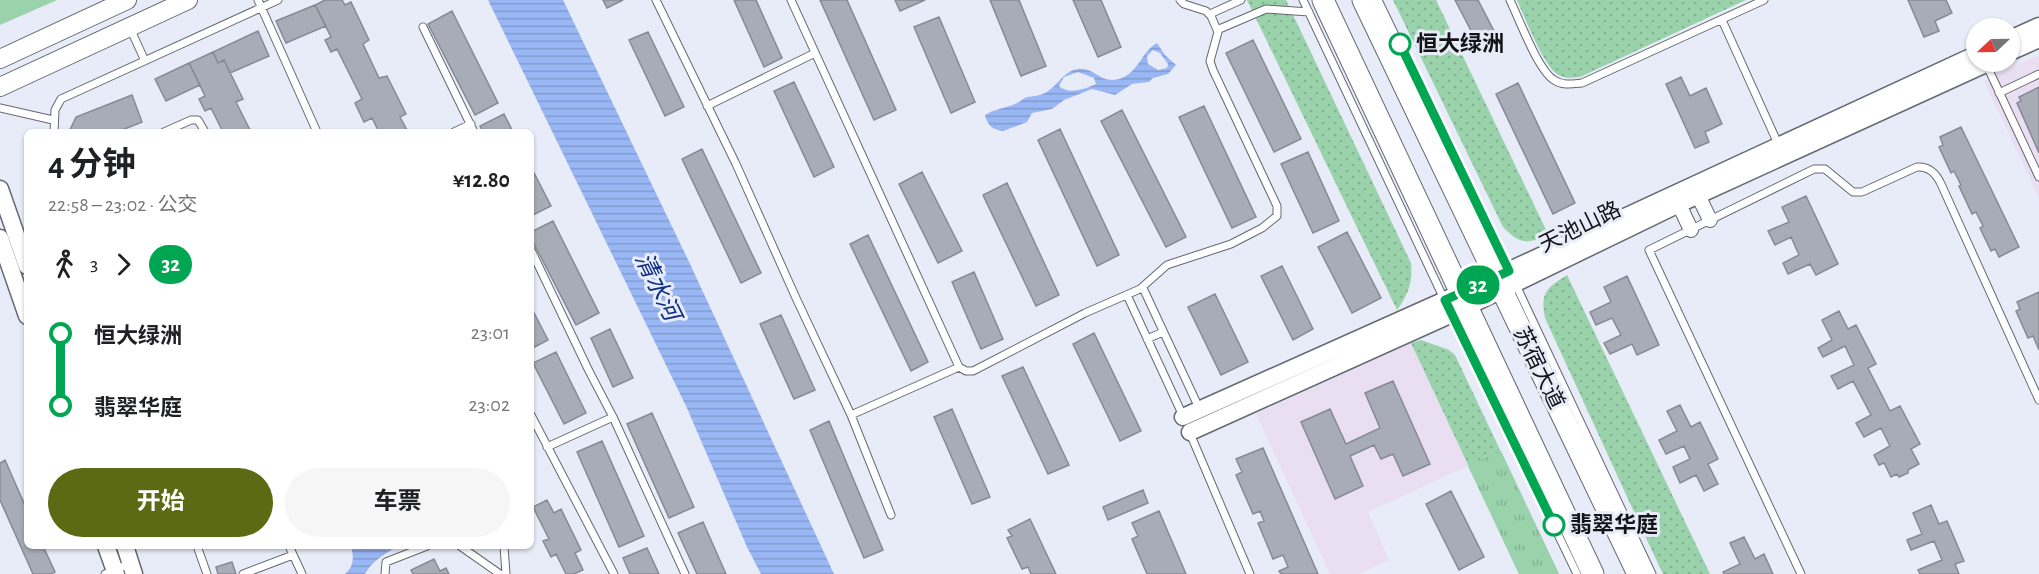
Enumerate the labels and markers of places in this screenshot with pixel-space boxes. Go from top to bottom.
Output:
place label: 恒大绿洲 [1416,32,1504,55]
marker: 恒大绿洲 [1389,33,1411,55]
place label: 翡翠华庭 [1570,512,1658,536]
marker: 翡翠华庭 [1543,514,1565,536]

